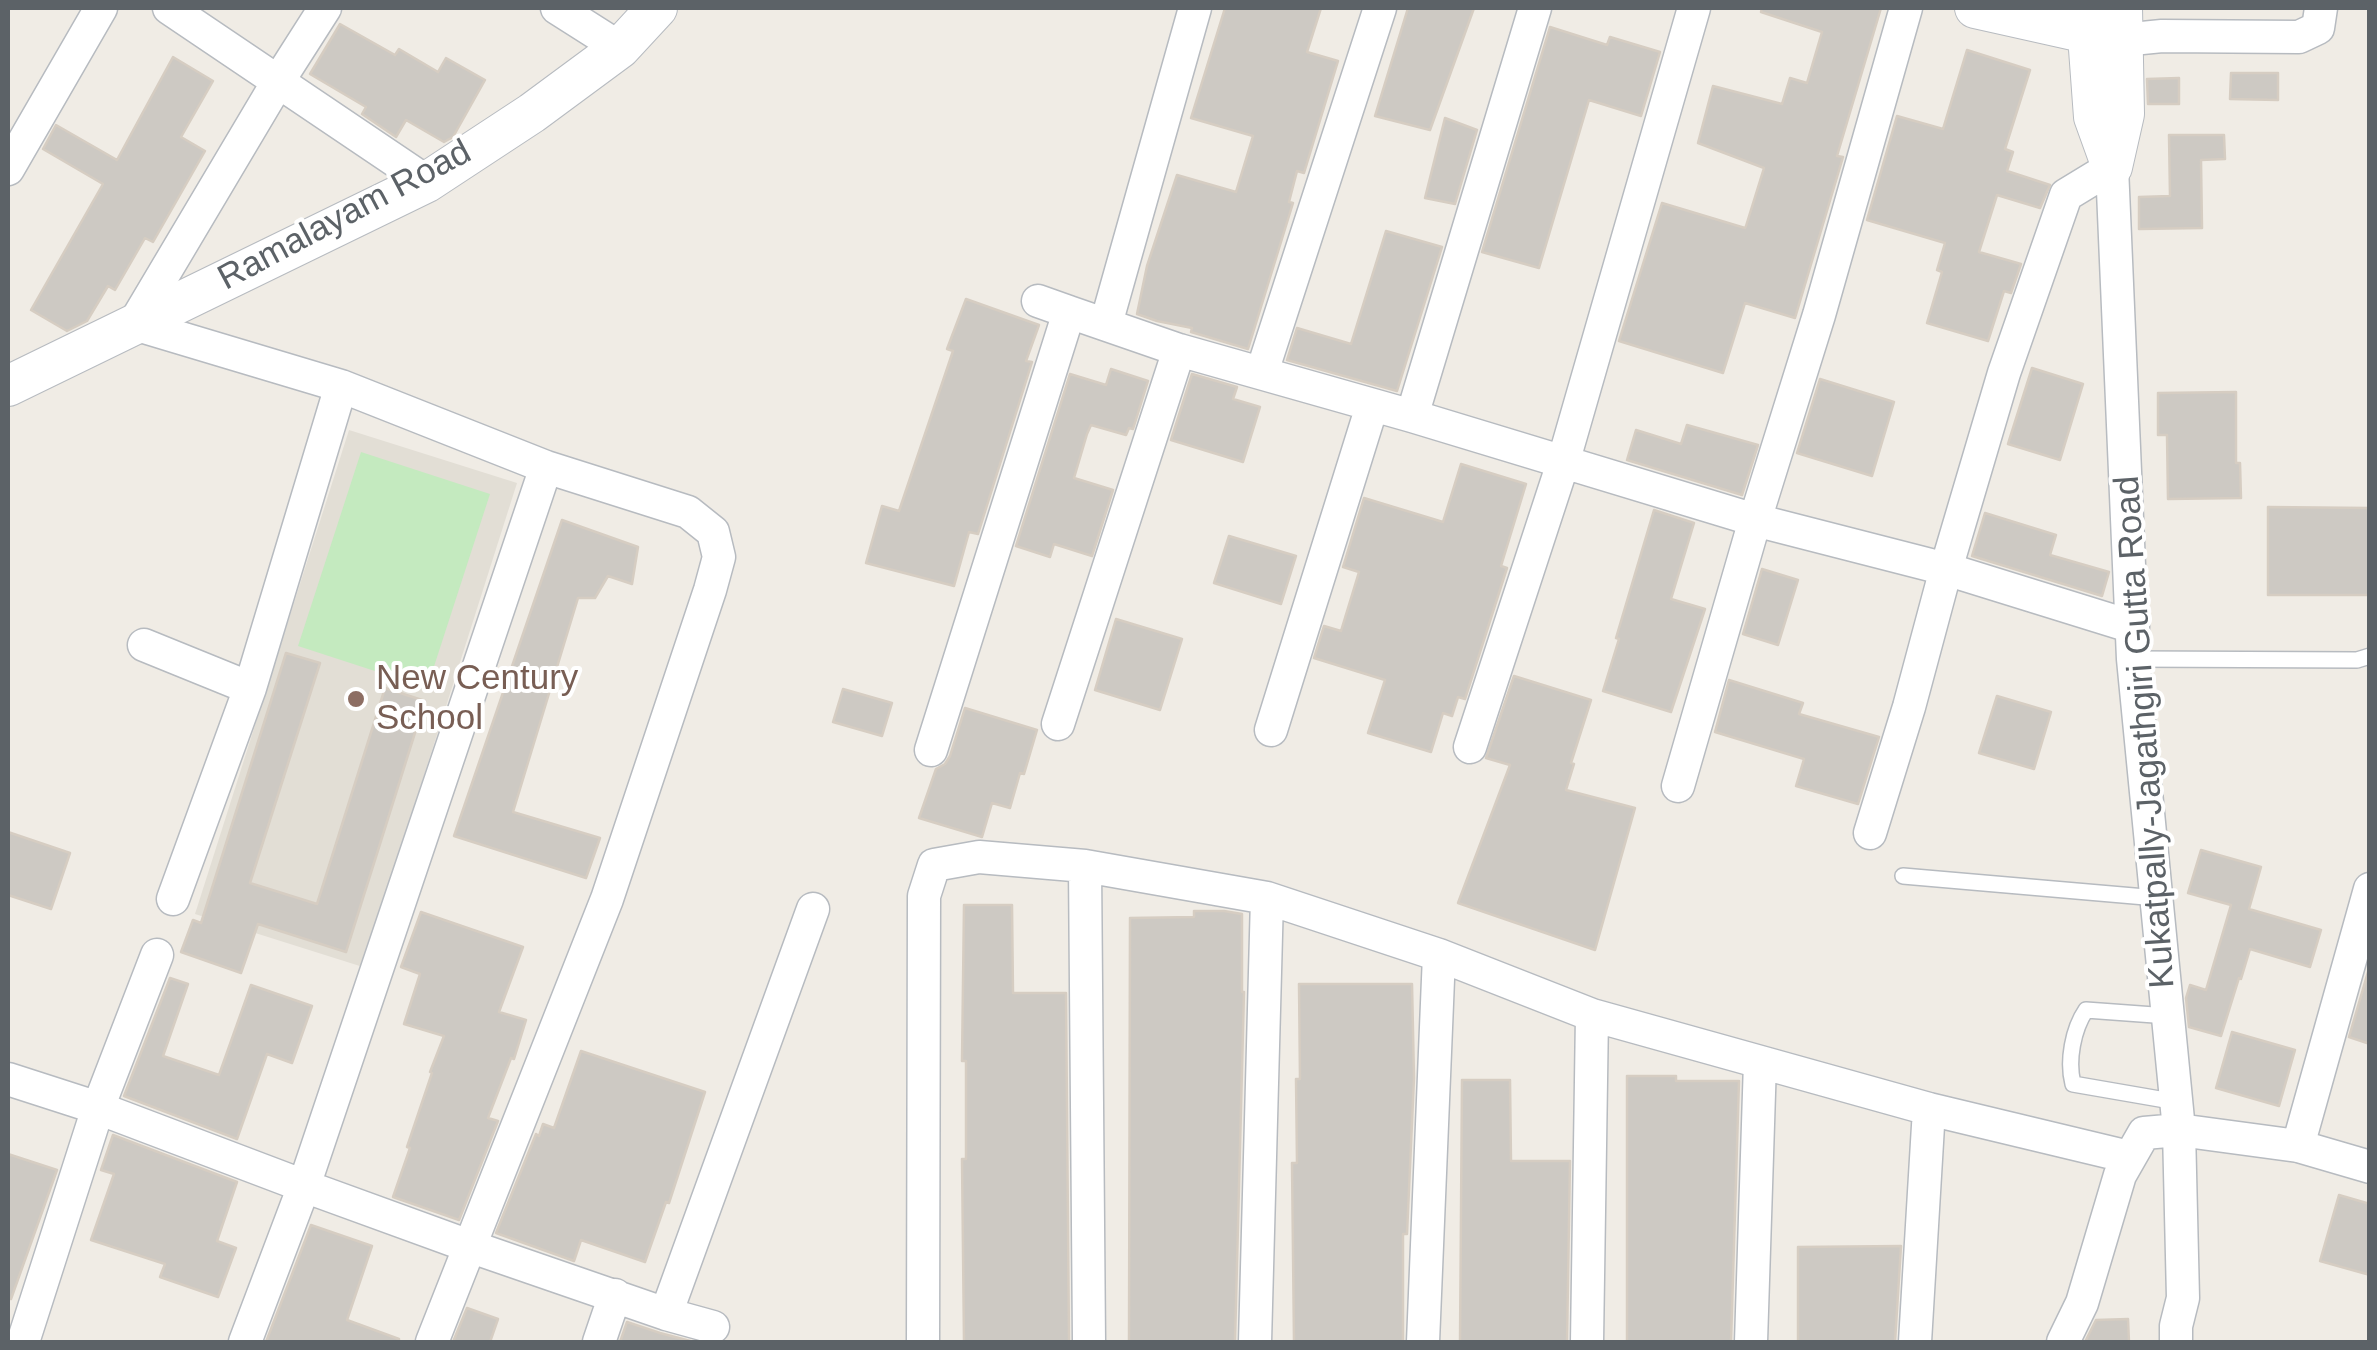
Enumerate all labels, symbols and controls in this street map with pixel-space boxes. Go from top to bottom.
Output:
street label: Ramalayam Road [211,132,479,300]
street label: Kukatpally-Jagathgiri Gutta Road [2107,474,2185,990]
place label: New Century School [376,658,578,740]
marker: New Century School [345,688,367,710]

